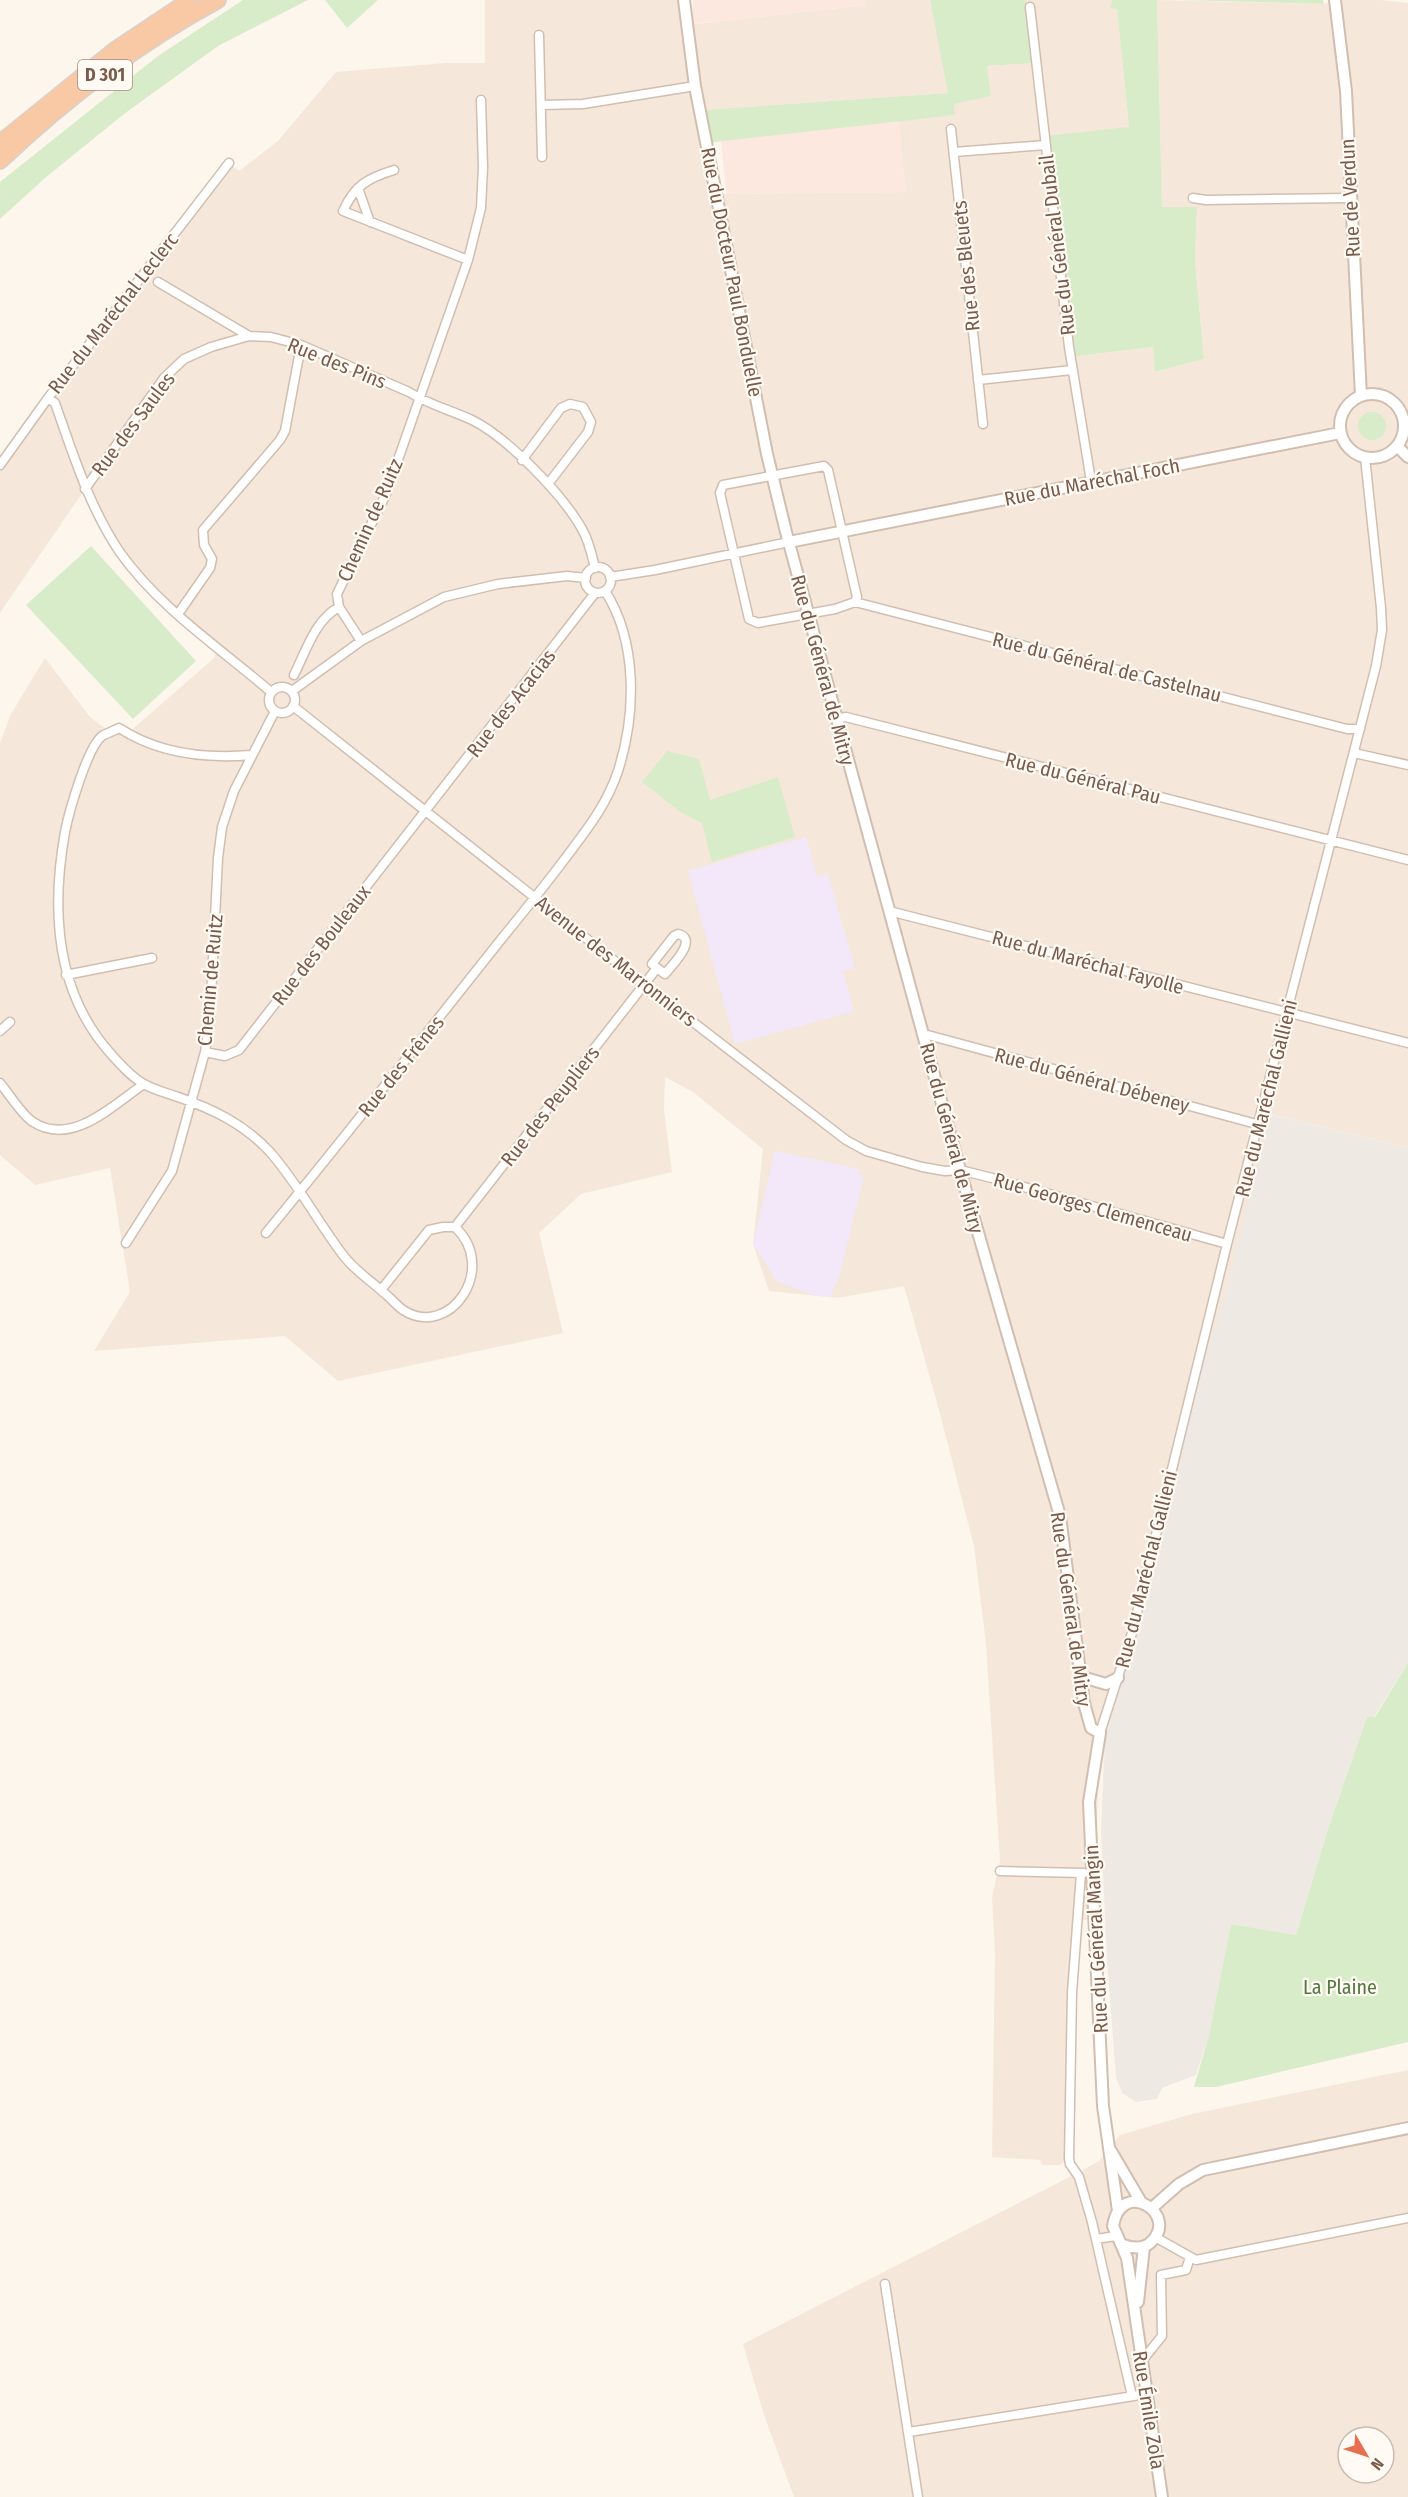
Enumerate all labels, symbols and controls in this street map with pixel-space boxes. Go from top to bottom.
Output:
road number: D 301 [78,60,132,90]
street label: Rue de Verdun [1335,138,1365,258]
street label: Rue du Docteur Paul Bonduelle [696,145,768,399]
street label: Rue du Général Dubail [1034,153,1080,337]
street label: Rue des Bleuets [947,200,985,332]
street label: Rue du Maréchal Leclerc [43,227,184,398]
street label: Rue des Pins [284,332,390,394]
street label: Rue des Saules [86,367,180,481]
street label: Rue du Maréchal Foch [1002,453,1182,511]
street label: Chemin de Ruitz [332,455,408,585]
street label: Rue du Général de Mitry [786,572,860,768]
street label: Rue du Général de Castelnau [990,627,1224,707]
street label: Rue des Acacias [461,644,561,762]
street label: Rue du Général Pau [1003,747,1163,809]
street label: Rue des Bouleaux [267,880,375,1010]
street label: Avenue des Marronniers [531,891,701,1031]
street label: Chemin de Ruitz [192,913,228,1047]
street label: Rue du Maréchal Fayolle [989,925,1187,999]
street label: Rue du Maréchal Gallieni [1230,997,1302,1199]
street label: Rue des Frênes [353,1011,449,1121]
street label: Rue du Général de Mitry [915,1040,989,1236]
street label: Rue des Peupliers [496,1041,604,1171]
street label: Rue du Général Débeney [992,1042,1192,1118]
street label: Rue Georges Clemenceau [991,1167,1195,1247]
street label: Rue du Maréchal Gallieni [1110,1468,1182,1670]
street label: Rue du Général de Mitry [1045,1510,1097,1708]
street label: Rue du Général Mangin [1079,1844,1113,2034]
park label: La Plaine [1303,1975,1377,1999]
street label: Rue Émile Zola [1128,2349,1170,2471]
north arrow [1336,2425,1396,2485]
text: N [1367,2454,1388,2474]

